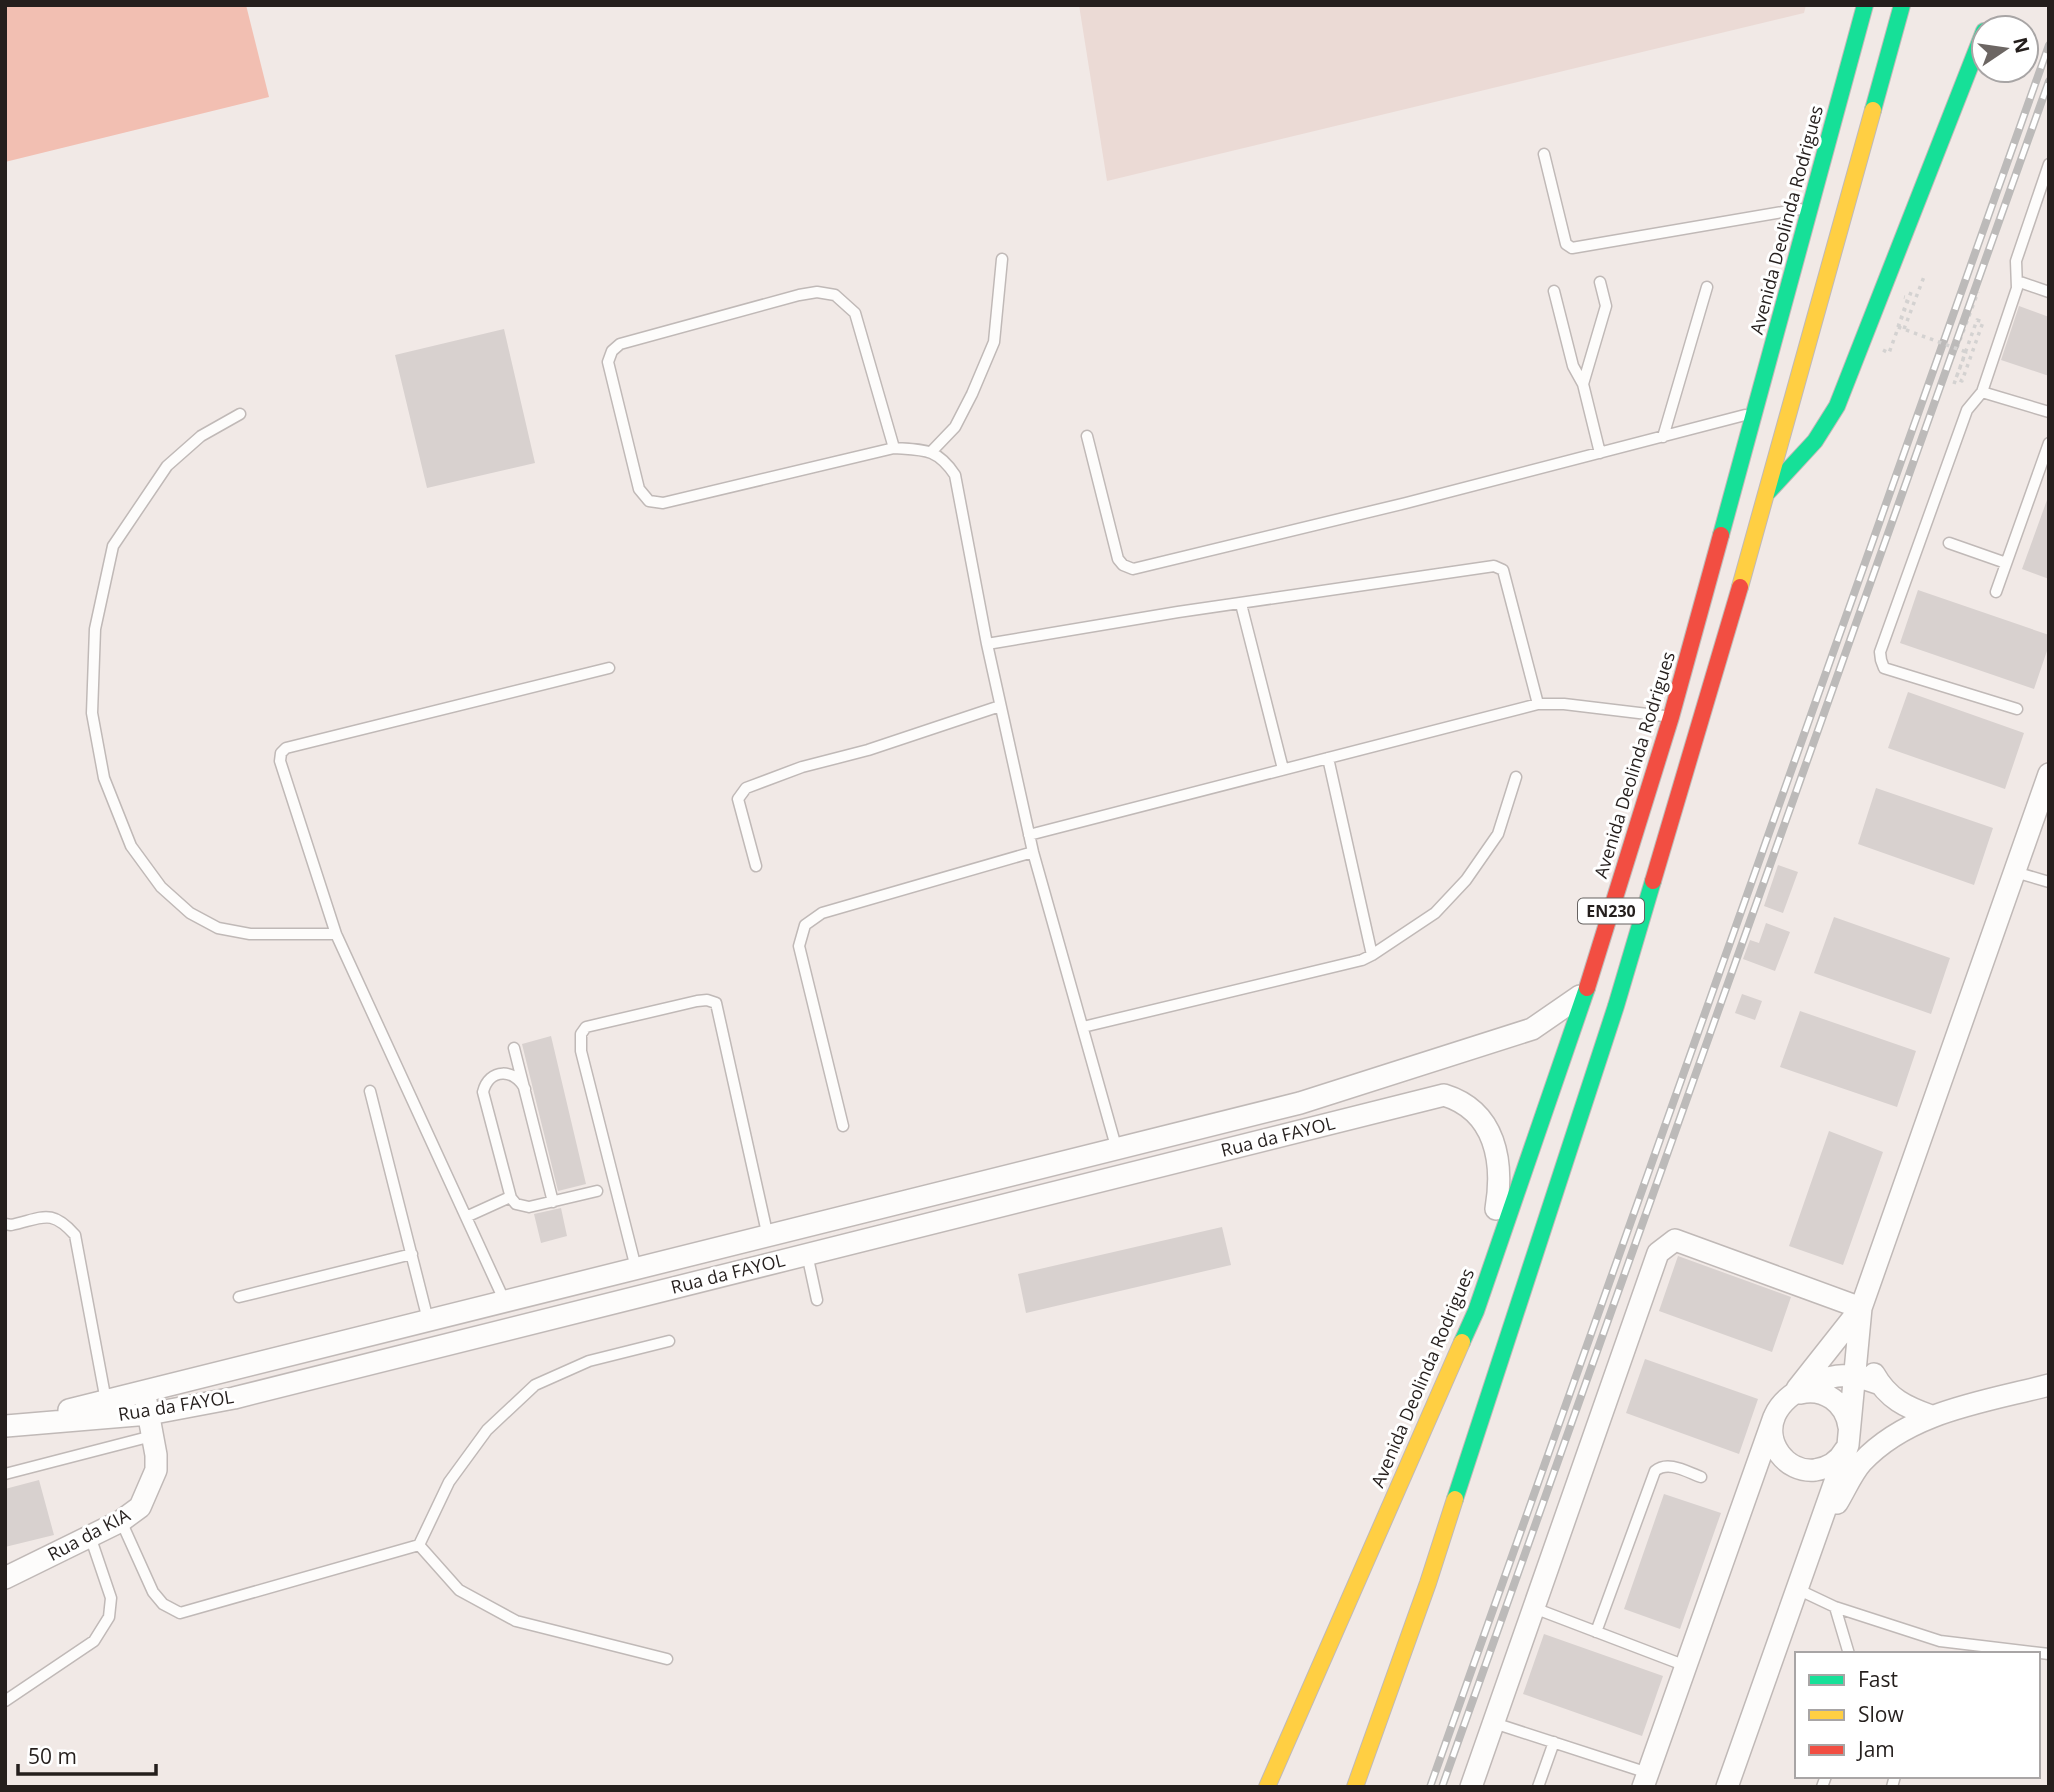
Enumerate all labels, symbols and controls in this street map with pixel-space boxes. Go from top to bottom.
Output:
north arrow [1970,14,2040,84]
text: N [2007,35,2036,56]
street label: Avenida Deolinda Rodrigues [1744,103,1828,337]
street label: Avenida Deolinda Rodrigues [1588,648,1680,881]
road number: EN230 [1578,898,1644,923]
street label: Rua da FAYOL [1218,1110,1337,1162]
street label: Rua da FAYOL [668,1247,787,1299]
street label: Avenida Deolinda Rodrigues [1365,1264,1479,1491]
street label: Rua da FAYOL [116,1384,235,1426]
street label: Rua da KIA [43,1502,134,1566]
legend [1795,1652,2040,1778]
text: Fast [1858,1665,1898,1693]
text: Slow [1858,1700,1904,1728]
scale bar [18,1732,156,1776]
text: Jam [1856,1735,1895,1763]
text: 50 m [28,1742,77,1770]

